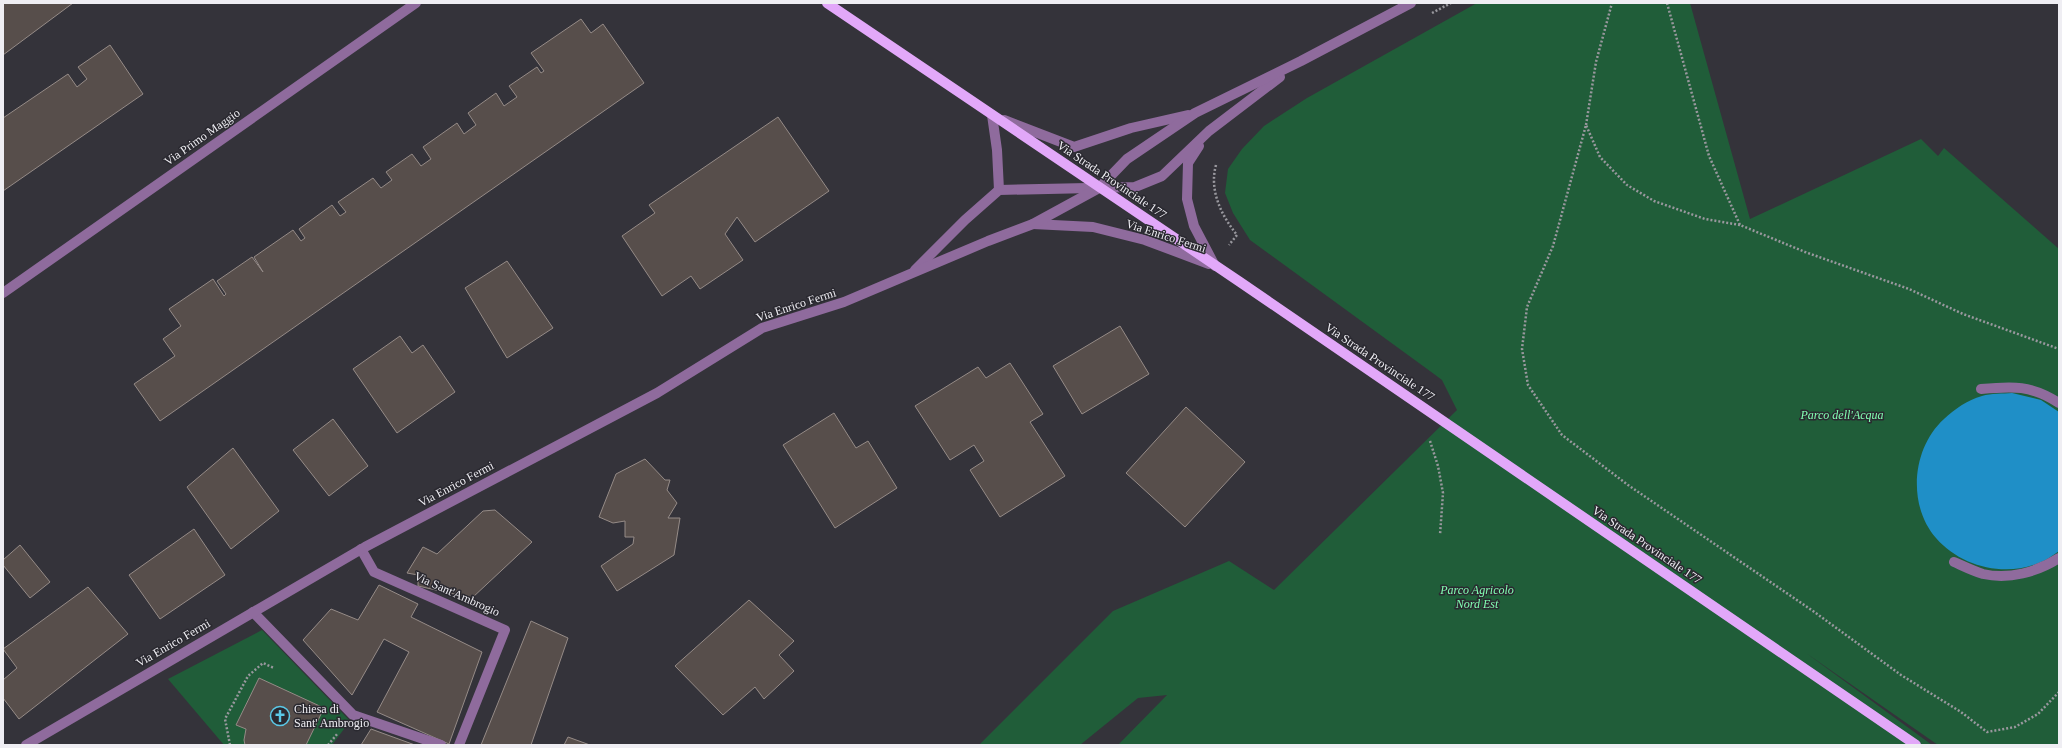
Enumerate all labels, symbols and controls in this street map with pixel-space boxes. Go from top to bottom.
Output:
street label: Via Primo Maggio [161,106,243,168]
street label: Via Strada Provinciale 177 [1055,138,1169,222]
street label: Via Enrico Fermi [1124,216,1208,256]
street label: Via Enrico Fermi [754,285,838,325]
street label: Via Strada Provinciale 177 [1323,320,1437,404]
park label: Parco dell'Acqua [1799,408,1884,422]
street label: Via Enrico Fermi [416,458,497,510]
street label: Via Strada Provinciale 177 [1590,503,1704,587]
street label: Via Sant'Ambrogio [412,569,502,619]
park label: Parco Agricolo Nord Est [1439,583,1514,611]
street label: Via Enrico Fermi [133,616,213,670]
place label: Chiesa di Sant' Ambrogio [294,702,369,730]
church icon: Chiesa di Sant' Ambrogio [269,705,291,727]

